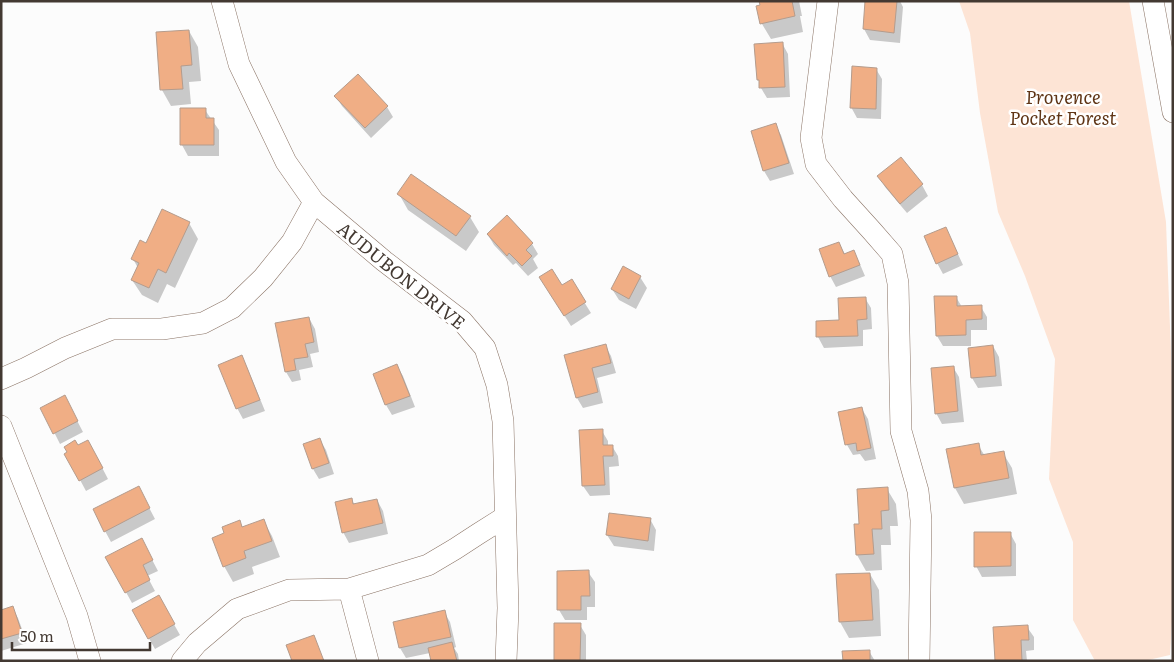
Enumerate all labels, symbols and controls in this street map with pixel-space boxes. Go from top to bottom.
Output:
park label: Provence Pocket Forest [1010,83,1116,131]
street label: AUDUBON DRIVE [332,215,472,335]
scale bar [12,620,150,652]
text: 50 m [20,624,54,647]

